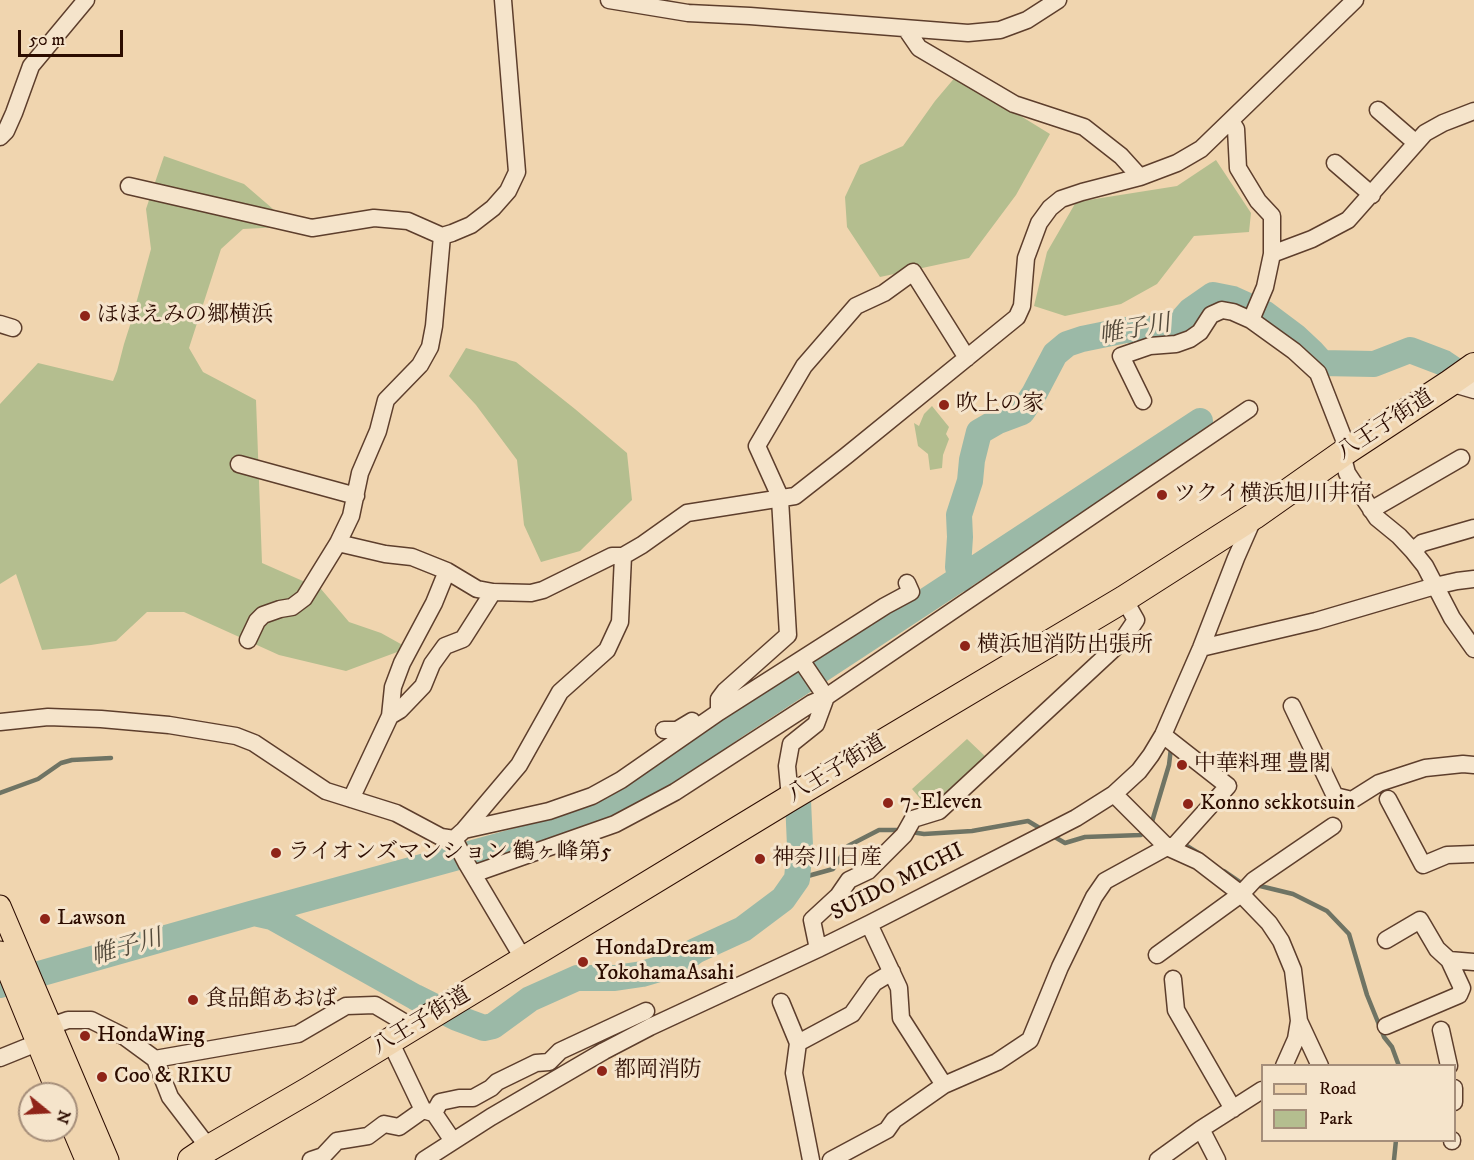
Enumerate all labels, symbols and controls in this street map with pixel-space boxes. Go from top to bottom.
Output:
scale bar [21,18,126,56]
text: 50 m [29,29,65,51]
place label: ほほえみの郷横浜 [97,303,273,329]
marker: ほほえみの郷横浜 [78,309,92,323]
water label: 帷子川 [1097,311,1173,351]
street label: 八王子街道 [1333,385,1439,467]
place label: 吹上の家 [956,392,1044,418]
marker: 吹上の家 [937,398,951,412]
place label: ツクイ横浜旭川井宿 [1174,482,1372,508]
marker: ツクイ横浜旭川井宿 [1155,488,1169,502]
place label: 横浜旭消防出張所 [977,633,1153,659]
marker: 横浜旭消防出張所 [958,639,972,653]
street label: 八王子街道 [783,730,891,810]
place label: 中華料理 豊閣 [1194,752,1331,778]
marker: 中華料理 豊閣 [1175,758,1189,772]
place label: 7-Eleven [900,790,982,816]
place label: Konno sekkotsuin [1200,791,1355,817]
marker: 7-Eleven [881,796,895,810]
marker: Konno sekkotsuin [1181,797,1195,811]
street label: SUIDO MICHI [827,838,969,928]
place label: ライオンズマンション 鶴ヶ峰第5 [288,840,612,866]
marker: ライオンズマンション 鶴ヶ峰第5 [269,846,283,860]
place label: 神奈川日産 [772,846,882,872]
marker: 神奈川日産 [753,852,767,866]
place label: Lawson [57,906,126,932]
marker: Lawson [38,912,52,926]
water label: 帷子川 [88,925,166,973]
place label: HondaDream YokohamaAsahi [595,936,734,987]
marker: HondaDream YokohamaAsahi [576,955,590,969]
street label: 八王子街道 [368,982,476,1062]
place label: 食品館あおば [205,987,337,1013]
marker: 食品館あおば [186,993,200,1007]
place label: HondaWing [97,1023,205,1049]
marker: HondaWing [78,1029,92,1043]
place label: 都岡消防 [614,1058,702,1084]
place label: Coo & RIKU [114,1064,232,1090]
marker: 都岡消防 [595,1064,609,1078]
legend [1261,1064,1456,1142]
marker: Coo & RIKU [95,1070,109,1084]
text: Road [1319,1078,1356,1100]
north arrow [18,1082,78,1142]
text: N [52,1108,75,1126]
text: Park [1319,1108,1353,1130]

